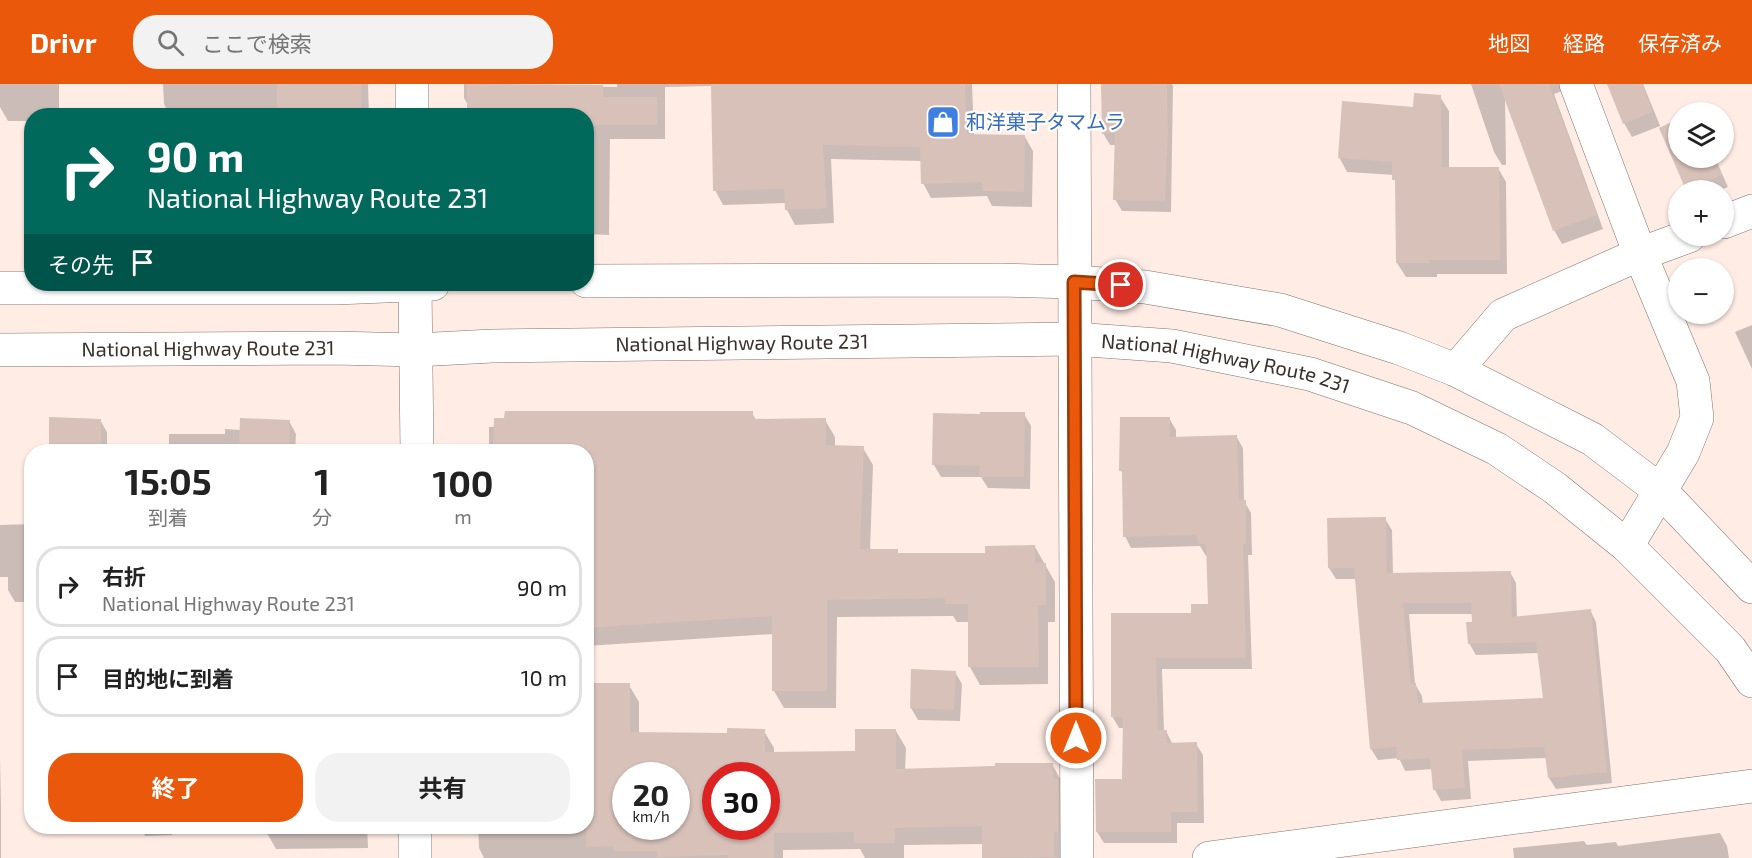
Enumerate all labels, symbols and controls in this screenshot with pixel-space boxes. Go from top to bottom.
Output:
search box [133,15,553,69]
text: Drivr [30,25,97,59]
icon: search [154,26,187,59]
text: ここで検索 [202,30,312,56]
text: 地図 [1488,30,1530,55]
text: 経路 [1563,30,1605,55]
text: 保存済み [1638,30,1722,55]
map controls [1668,102,1734,324]
button: layers [1668,102,1734,168]
shop icon: 和洋菓子タマムラ [925,104,961,140]
place label: 和洋菓子タマムラ [966,109,1125,133]
text: 90 m [147,130,244,180]
icon: right [48,132,126,210]
button: + [1668,180,1734,246]
text: National Highway Route 231 [147,181,488,213]
icon: arrive [126,246,159,279]
text: その先 [48,251,114,277]
button: − [1668,258,1734,324]
pin [1095,259,1146,310]
icon: arrive [1104,268,1137,301]
street label: National Highway Route 231 [615,328,868,356]
street label: National Highway Route 231 [1100,328,1353,397]
street label: National Highway Route 231 [81,335,335,361]
text: 15:05 [124,459,212,502]
text: 1 [314,459,330,502]
text: 100 [433,461,494,504]
text: m [454,504,472,528]
text: 到着 [148,505,188,529]
text: 分 [312,505,332,529]
text: 右折 [102,563,146,589]
icon: right [51,570,84,603]
text: 90 m [517,574,567,600]
text: National Highway Route 231 [102,591,355,615]
icon: arrive [51,660,84,693]
text: 10 m [521,664,567,690]
text: 目的地に到着 [102,665,234,691]
position arrow [1044,706,1108,770]
button: 終了 [48,753,303,822]
button: 共有 [315,753,570,822]
speed limit sign: 30 [702,762,780,840]
text: 20 [633,776,669,812]
text: km/h [632,807,670,825]

